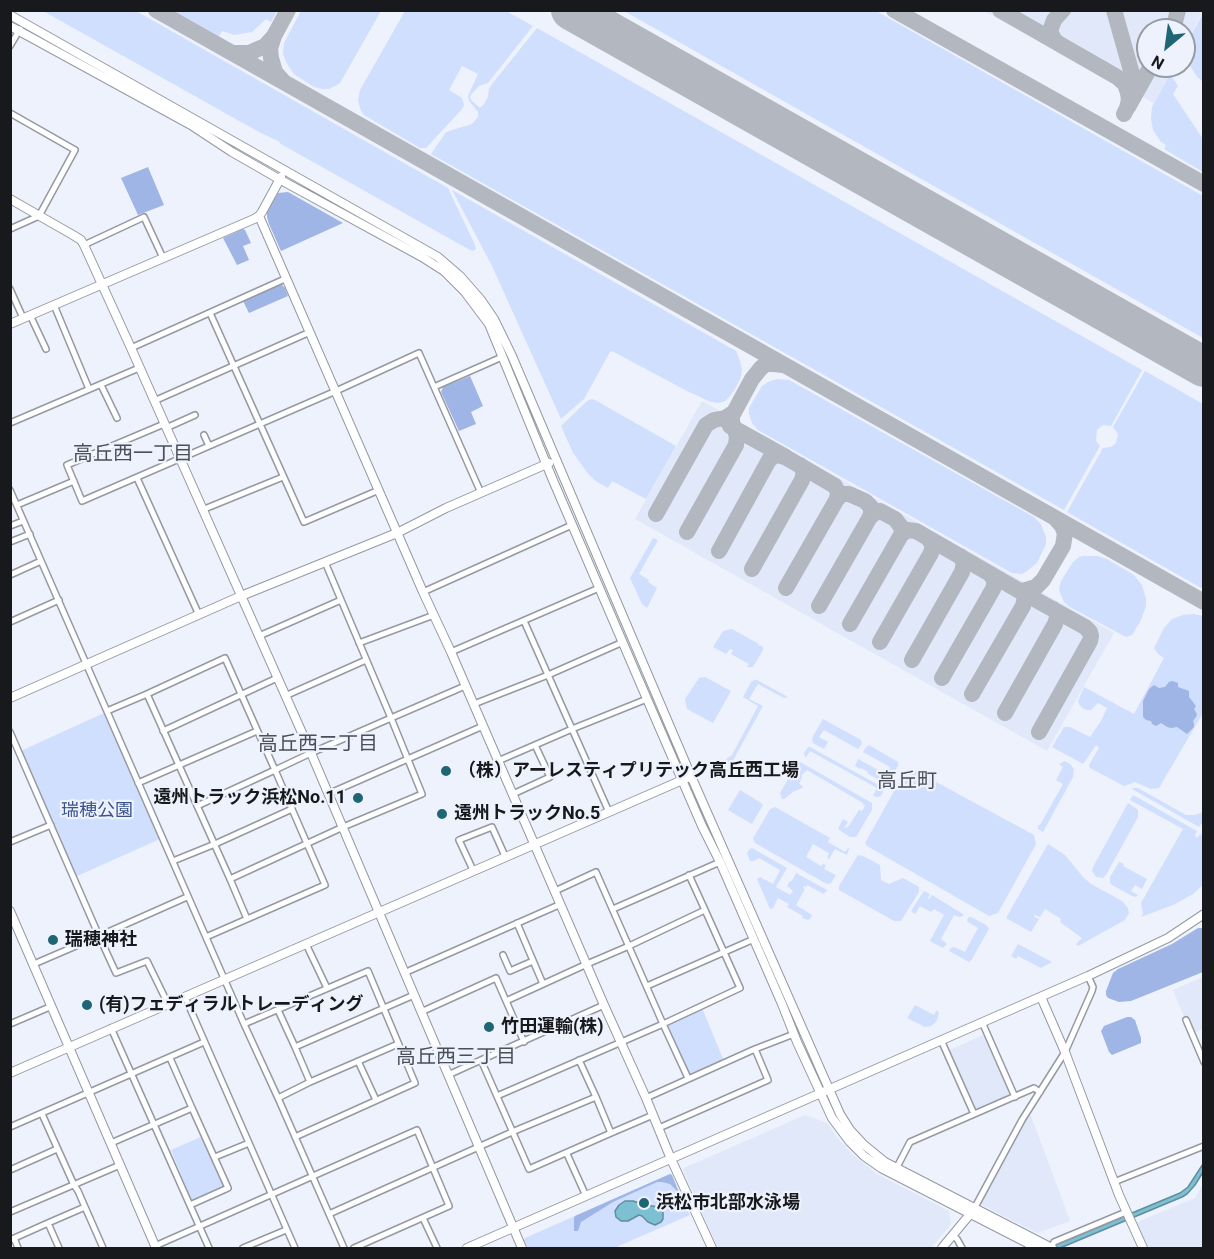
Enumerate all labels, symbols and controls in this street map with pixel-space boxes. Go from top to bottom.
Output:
north arrow [1136,18,1196,78]
text: N [1148,51,1168,73]
district label: 高丘西一丁目 [73,443,193,467]
district label: 高丘西二丁目 [258,733,378,757]
place label: （株）アーレスティプリテック高丘西工場 [458,760,799,782]
marker: （株）アーレスティプリテック高丘西工場 [439,764,453,778]
district label: 高丘町 [877,770,937,794]
place label: 遠州トラック浜松No.11 [153,787,346,809]
marker: 遠州トラック浜松No.11 [351,791,365,805]
park label: 瑞穂公園 [61,800,133,822]
place label: 遠州トラックNo.5 [454,803,600,825]
marker: 遠州トラックNo.5 [435,807,449,821]
place label: 瑞穂神社 [65,929,137,951]
marker: 瑞穂神社 [46,933,60,947]
place label: (有)フェディラルトレーディング [99,994,364,1016]
marker: (有)フェディラルトレーディング [80,998,94,1012]
place label: 竹田運輸(株) [501,1016,604,1038]
marker: 竹田運輸(株) [482,1020,496,1034]
district label: 高丘西三丁目 [396,1046,516,1070]
place label: 浜松市北部水泳場 [656,1192,800,1214]
marker: 浜松市北部水泳場 [637,1196,651,1210]

